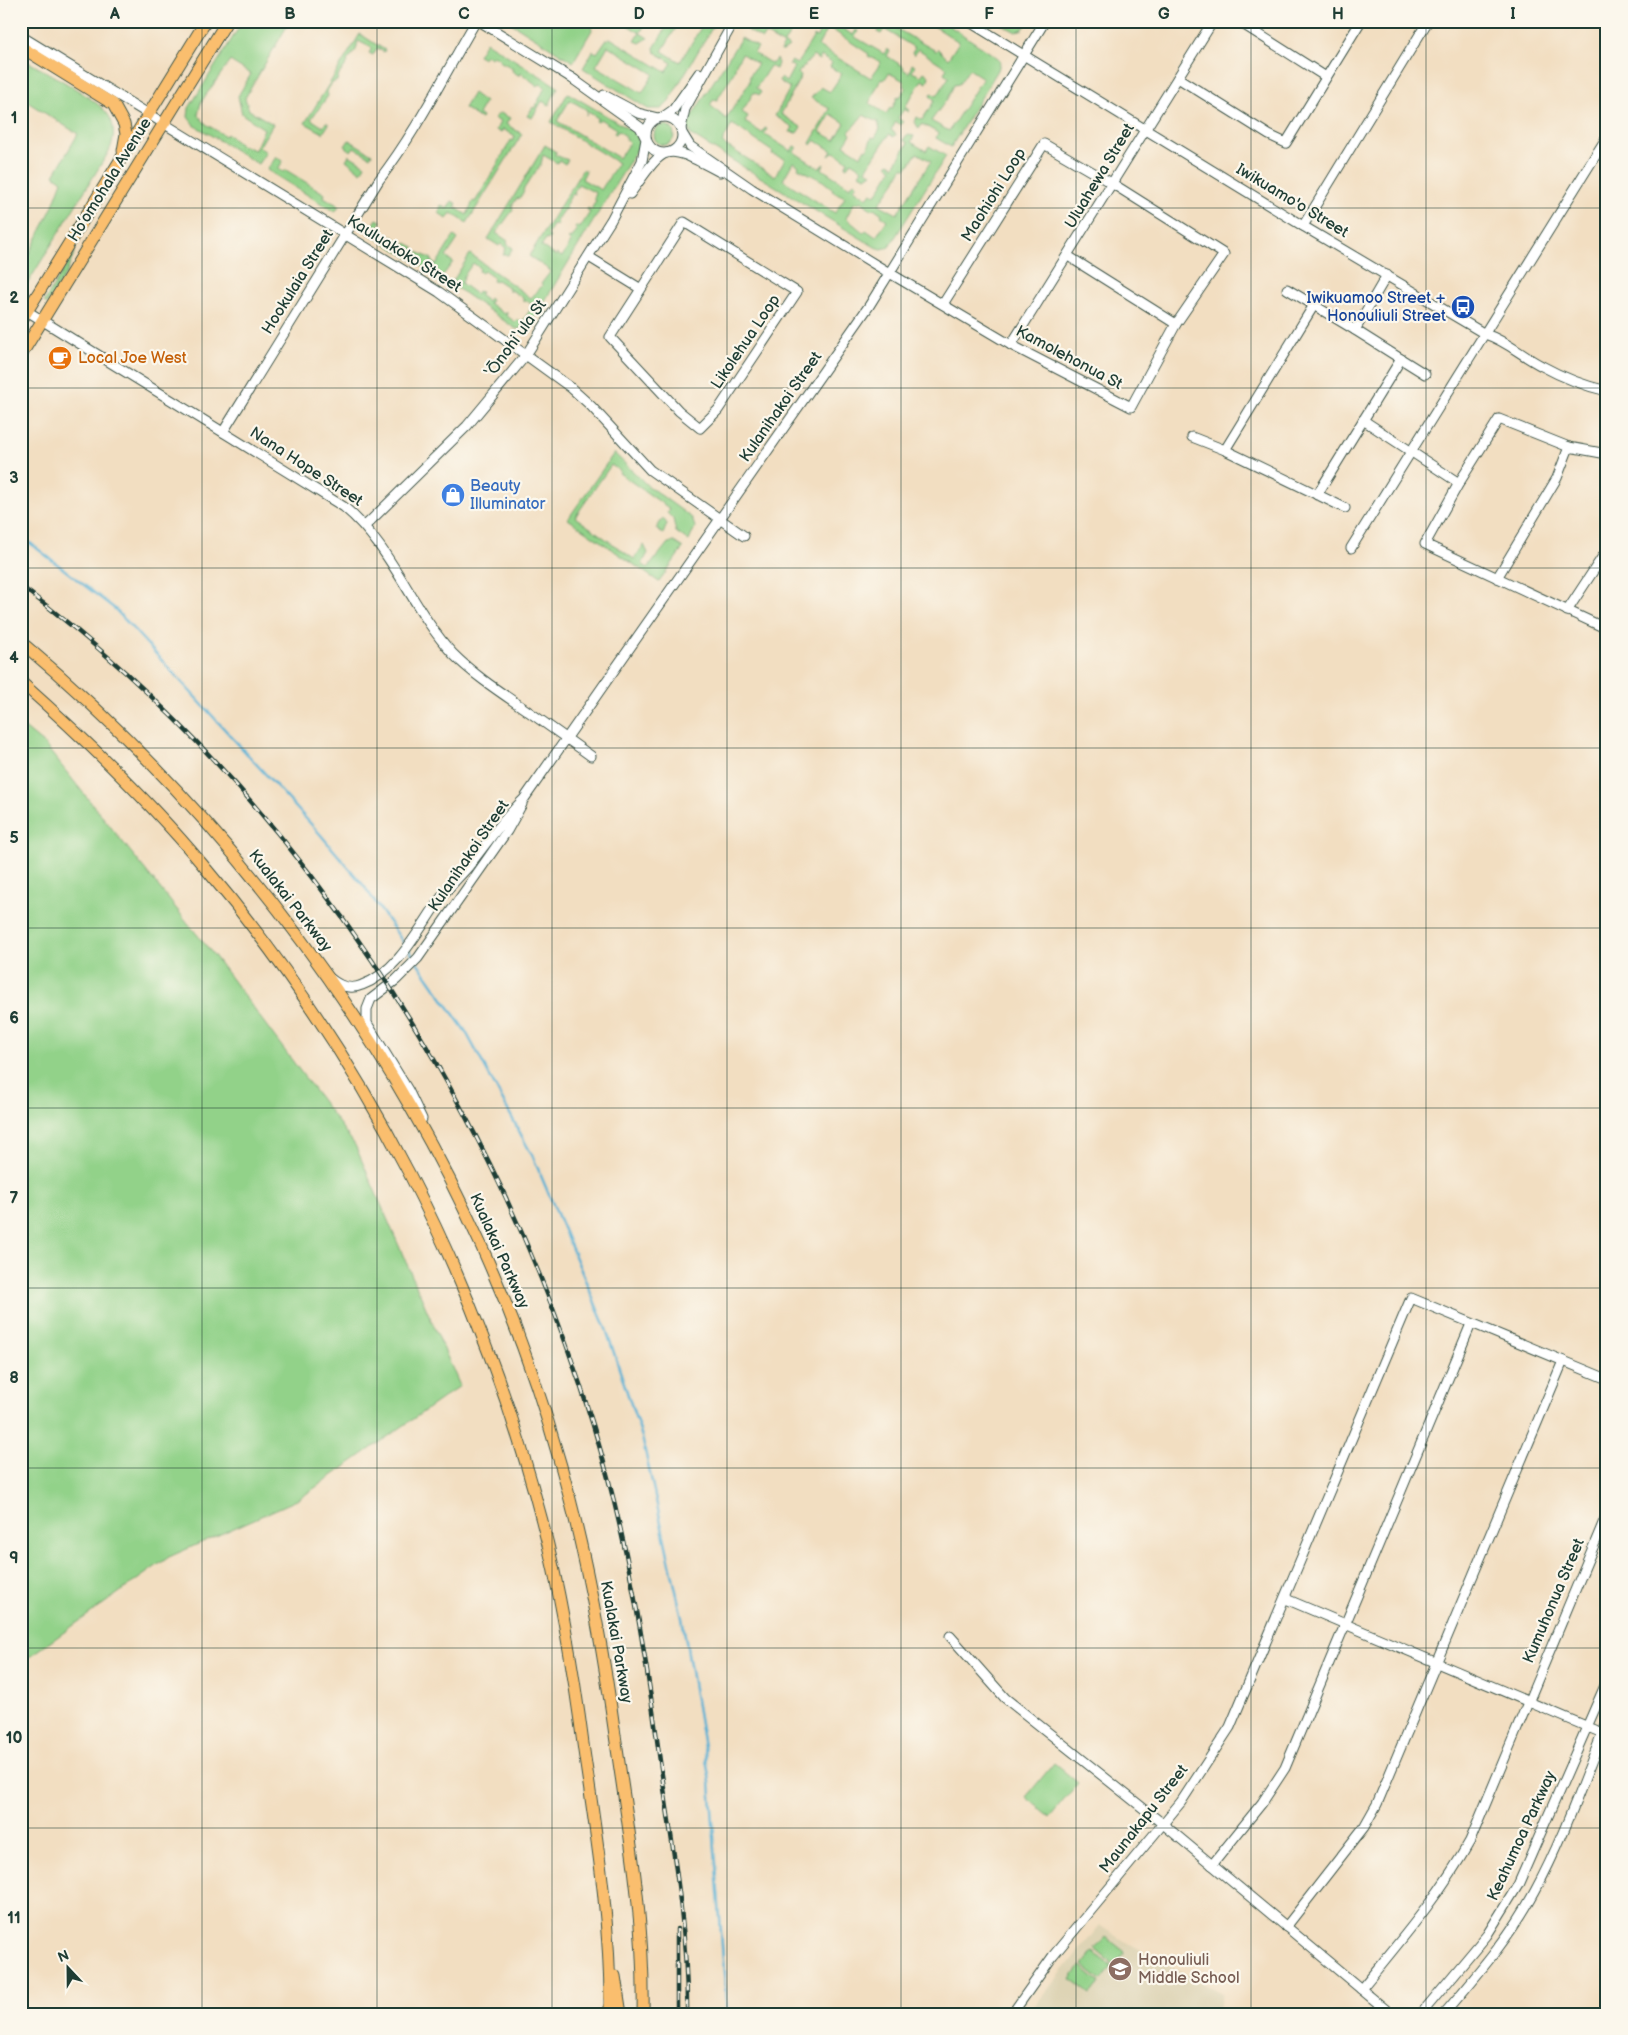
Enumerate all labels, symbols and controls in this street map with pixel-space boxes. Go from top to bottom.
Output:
text: A [109,5,120,24]
text: B [284,5,296,24]
text: C [458,5,470,24]
text: D [633,5,645,24]
text: E [809,5,819,24]
text: F [984,5,994,24]
text: G [1158,5,1170,24]
text: H [1332,5,1344,24]
text: I [1510,5,1516,24]
text: 1 [11,109,17,128]
street label: Ho’omohala Avenue [64,114,156,245]
street label: Uluahewa Street [1061,120,1139,232]
street label: Maohiohi Loop [958,145,1030,245]
street label: Iwikuamo'o Street [1232,160,1352,242]
street label: Kauluakoko Street [343,211,465,297]
street label: Hookulaia Street [258,226,338,338]
text: 2 [9,289,19,308]
place label: Iwikuamoo Street + Honouliuli Street [1307,289,1446,326]
street label: Likolehua Loop [707,291,785,393]
bus stop icon: Iwikuamoo Street + Honouliuli Street [1450,294,1476,320]
street label: ‘Ōnohi‘ula St [480,296,551,382]
street label: Kamolehonua St [1012,322,1126,394]
cafe icon: Local Joe West [47,345,73,371]
street label: Kulanihakoi Street [736,348,826,466]
place label: Local Joe West [78,349,187,368]
street label: Nana Hope Street [246,423,366,511]
text: 3 [9,469,19,488]
place label: Beauty Illuminator [470,477,546,514]
shop icon: Beauty Illuminator [440,482,466,508]
text: 4 [9,649,19,668]
street label: Kulanihakoi Street [425,797,513,915]
text: 5 [9,829,19,848]
street label: Kualakai Parkway [244,846,336,956]
text: 6 [9,1009,19,1028]
text: 7 [10,1189,19,1208]
street label: Kualakai Parkway [465,1190,533,1312]
text: 8 [9,1369,19,1388]
street label: Kumuhonua Street [1519,1536,1589,1666]
text: 9 [9,1549,19,1568]
street label: Kualakai Parkway [596,1579,636,1706]
text: 10 [6,1729,22,1748]
street label: Maunakapu Street [1096,1761,1192,1877]
street label: Keahumoa Parkway [1484,1767,1561,1904]
text: 11 [7,1909,21,1928]
north arrow [42,1942,92,1992]
text: N [55,1947,71,1966]
place label: Honouliuli Middle School [1138,1951,1240,1988]
school or university icon: Honouliuli Middle School [1107,1956,1133,1982]

